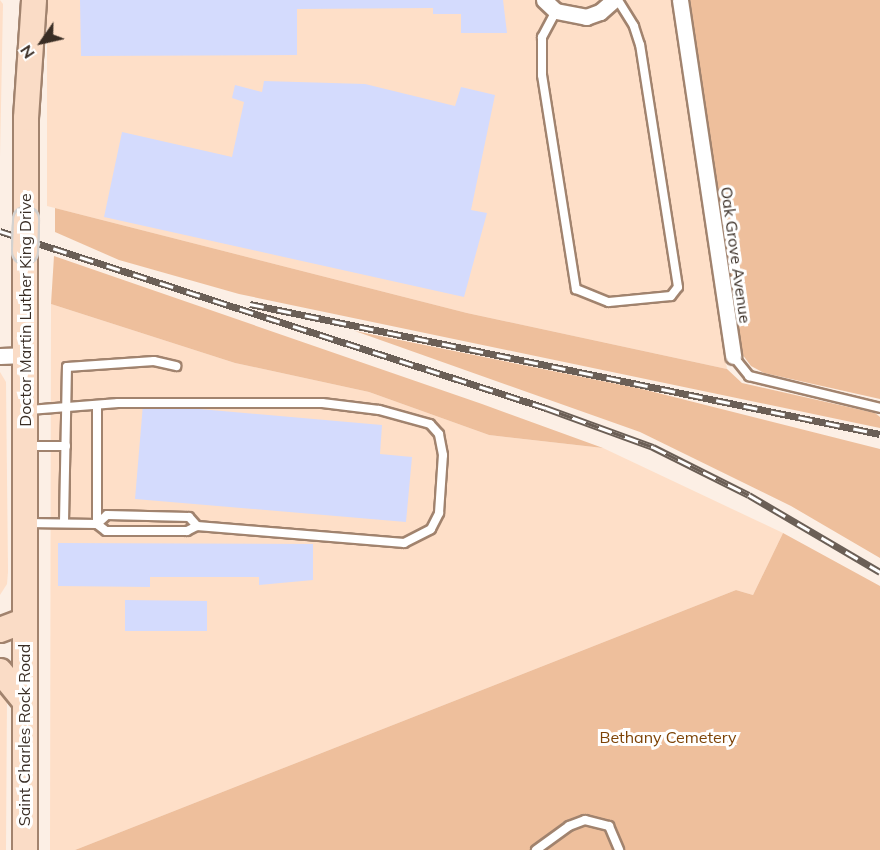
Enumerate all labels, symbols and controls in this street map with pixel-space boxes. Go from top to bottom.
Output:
north arrow [12,12,72,72]
text: N [15,41,39,63]
street label: Oak Grove Avenue [717,185,755,325]
street label: Doctor Martin Luther King Drive [15,193,35,427]
street label: Saint Charles Rock Road [14,644,34,826]
park label: Bethany Cemetery [600,727,736,747]

